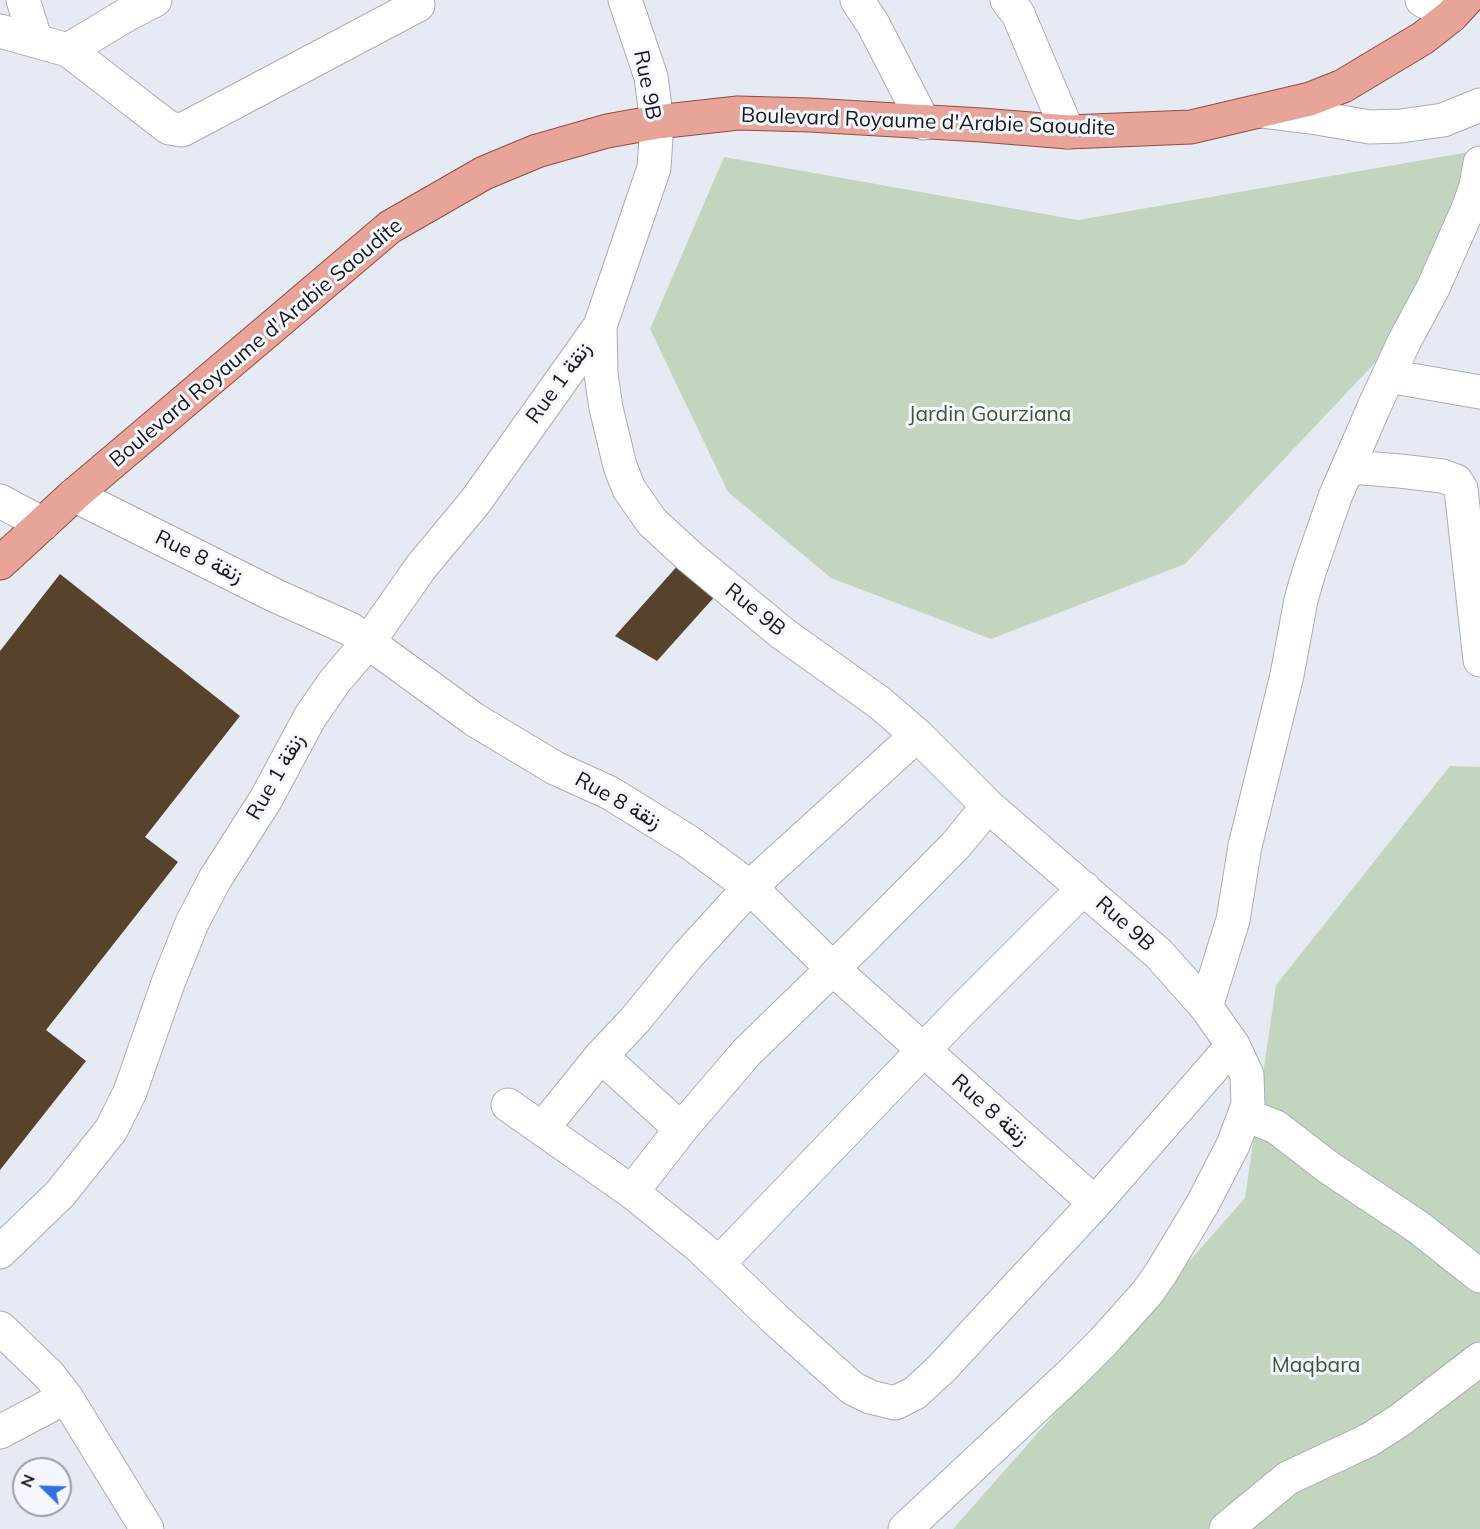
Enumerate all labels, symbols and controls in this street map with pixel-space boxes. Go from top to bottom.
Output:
street label: Rue 9B [628,48,666,122]
street label: Boulevard Royaume d'Arabie Saoudite [741,103,1115,141]
street label: Boulevard Royaume d'Arabie Saoudite [105,213,407,473]
street label: Rue 1 زنقة [521,337,597,429]
park label: Jardin Gourziana [909,402,1071,428]
street label: Rue 8 زنقة [151,525,247,589]
street label: Rue 9B [720,578,790,642]
street label: Rue 1 زنقة [241,730,311,824]
street label: Rue 8 زنقة [570,767,666,835]
street label: Rue 9B [1090,891,1160,957]
street label: Rue 8 زنقة [946,1069,1034,1151]
park label: Maqbara [1272,1353,1360,1379]
north arrow [12,1457,72,1517]
text: N [16,1471,39,1490]

